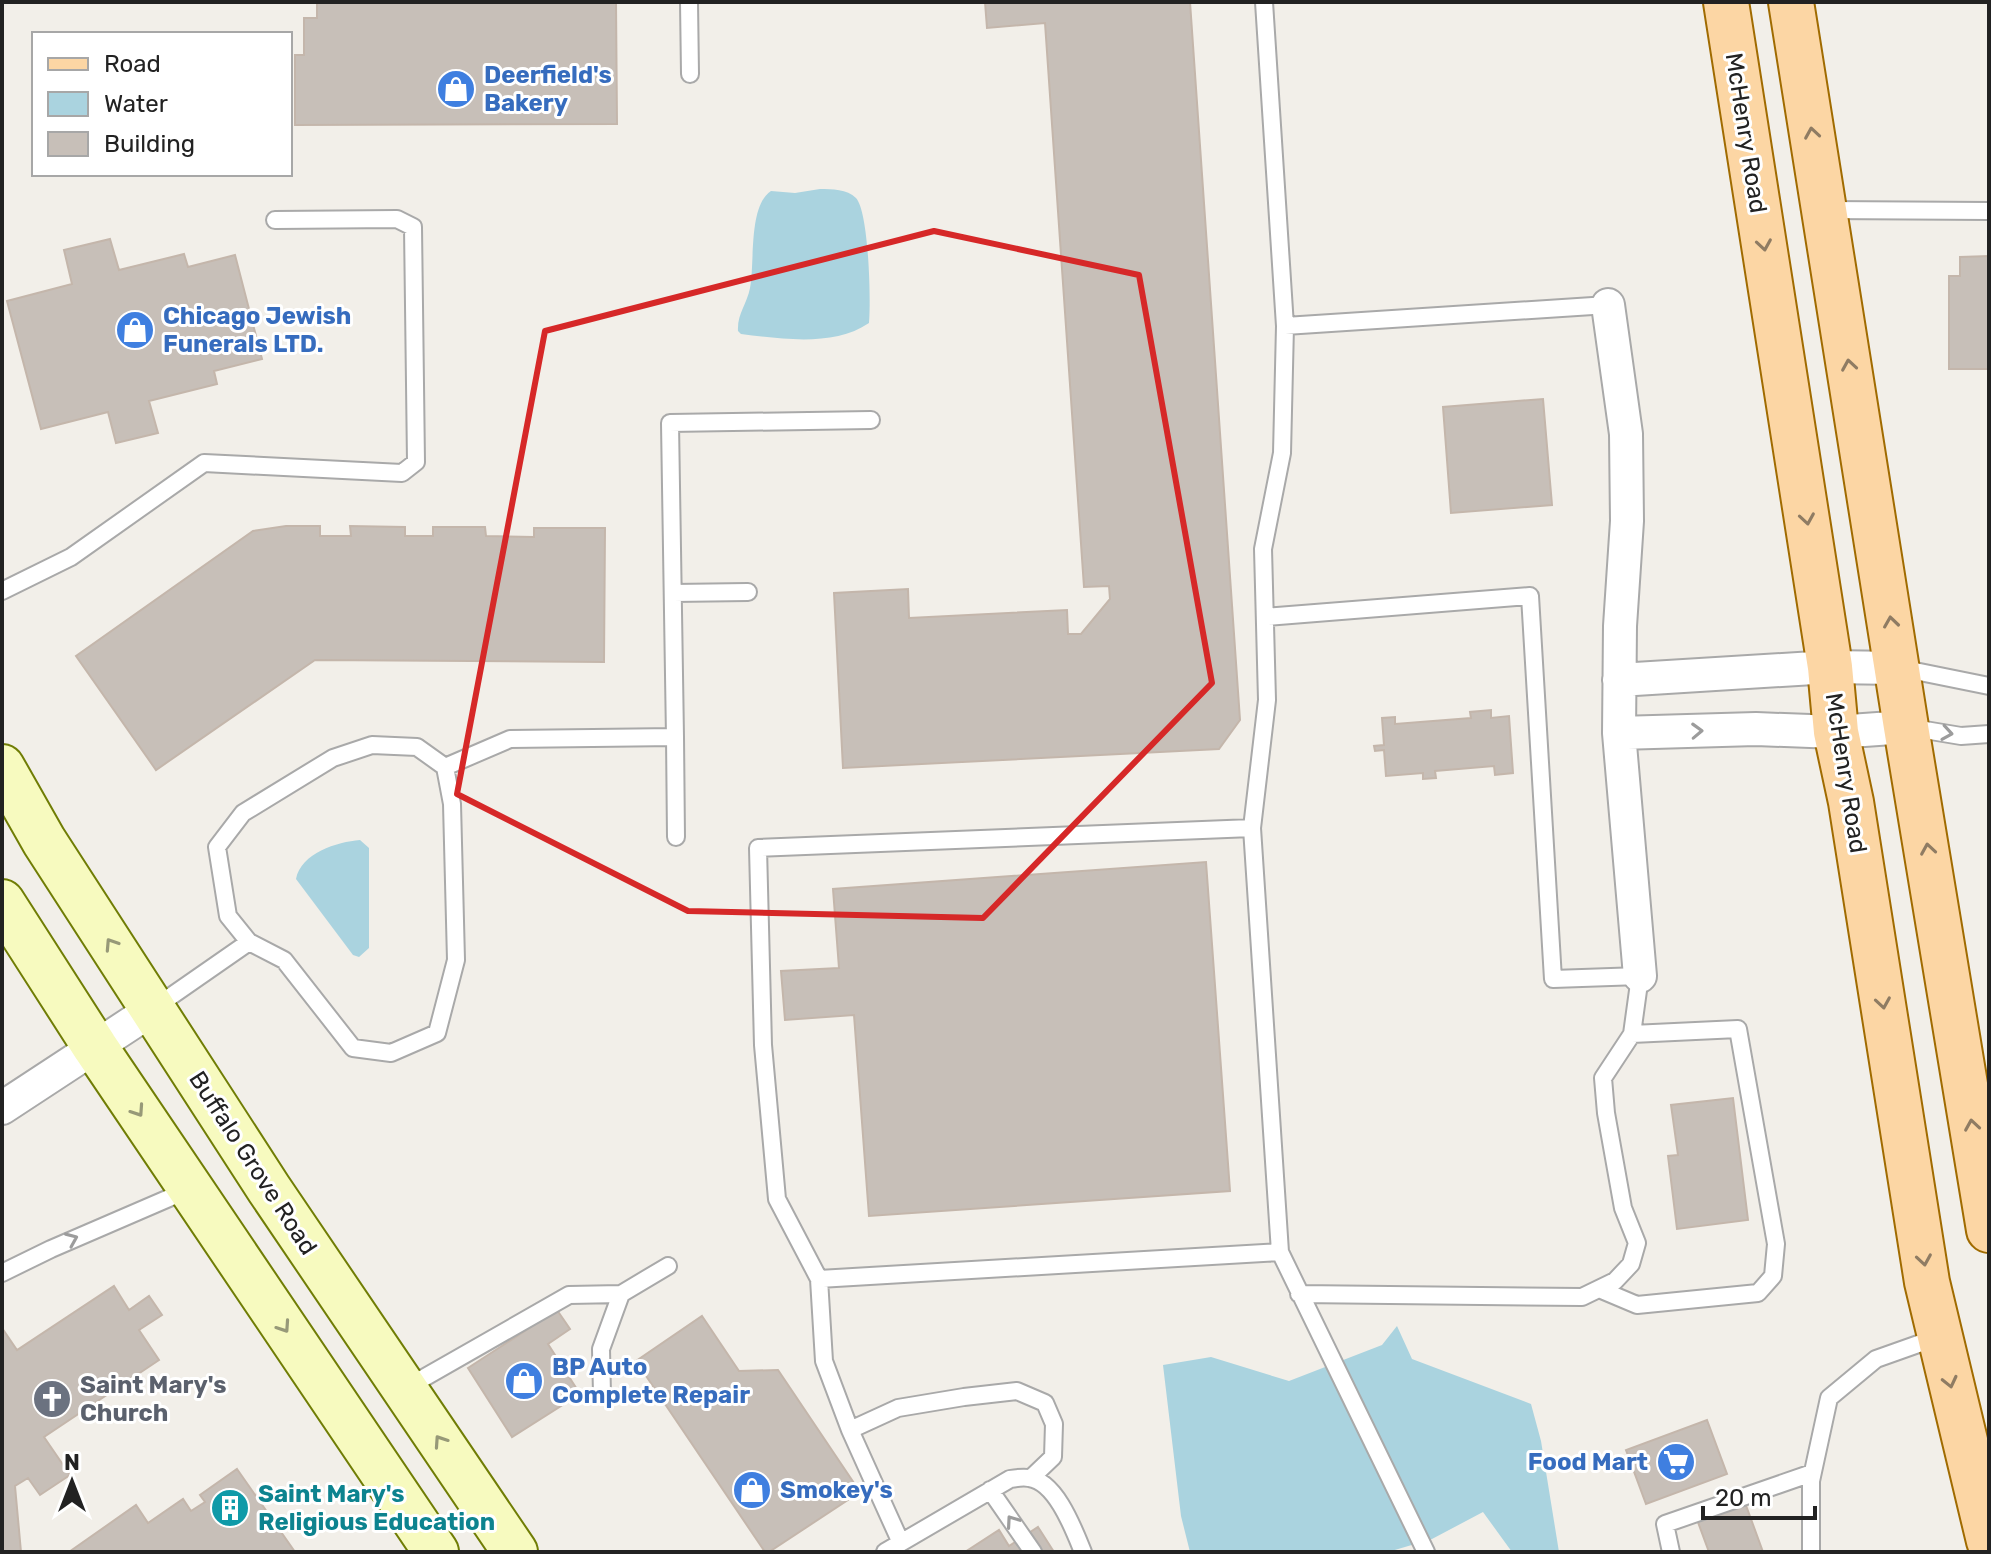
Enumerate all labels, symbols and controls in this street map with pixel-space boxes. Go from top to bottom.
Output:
legend [32,32,292,176]
text: Road [104,50,161,78]
street label: McHenry Road [1720,51,1772,215]
place label: Deerfield's Bakery [484,61,612,117]
shop icon: Deerfield's Bakery [435,68,477,110]
text: Water [104,90,168,118]
one-way arrow [1804,126,1821,140]
text: Building [104,130,195,158]
one-way arrow [1754,238,1771,252]
place label: Chicago Jewish Funerals LTD. [163,302,351,358]
shop icon: Chicago Jewish Funerals LTD. [114,309,156,351]
one-way arrow [1842,359,1859,372]
one-way arrow [1797,512,1814,526]
one-way arrow [1883,615,1900,629]
street label: McHenry Road [1820,691,1872,855]
one-way arrow [1691,722,1704,740]
one-way arrow [1940,724,1954,741]
one-way arrow [1920,843,1937,856]
one-way arrow [105,938,120,952]
one-way arrow [1874,996,1891,1010]
street label: Buffalo Grove Road [183,1066,323,1260]
one-way arrow [129,1103,144,1117]
one-way arrow [1964,1119,1981,1132]
one-way arrow [64,1233,78,1249]
one-way arrow [1914,1253,1931,1266]
one-way arrow [274,1318,289,1332]
place label: BP Auto Complete Repair [552,1353,750,1409]
shop icon: BP Auto Complete Repair [503,1360,545,1402]
place label: Saint Mary's Church [80,1371,226,1427]
one-way arrow [1941,1375,1958,1388]
church icon: Saint Mary's Church [31,1378,73,1420]
one-way arrow [435,1435,450,1450]
supermarket icon: Food Mart [1655,1441,1697,1483]
north arrow [32,1442,112,1522]
place label: Food Mart [1528,1448,1648,1476]
text: N [64,1449,80,1476]
shop icon: Smokey's [731,1469,773,1511]
scale bar [1703,1470,1815,1520]
place label: Smokey's [780,1476,893,1504]
place label: Saint Mary's Religious Education [258,1480,495,1536]
text: 20 m [1715,1484,1772,1512]
building icon: Saint Mary's Religious Education [209,1487,251,1529]
one-way arrow [1007,1515,1022,1529]

